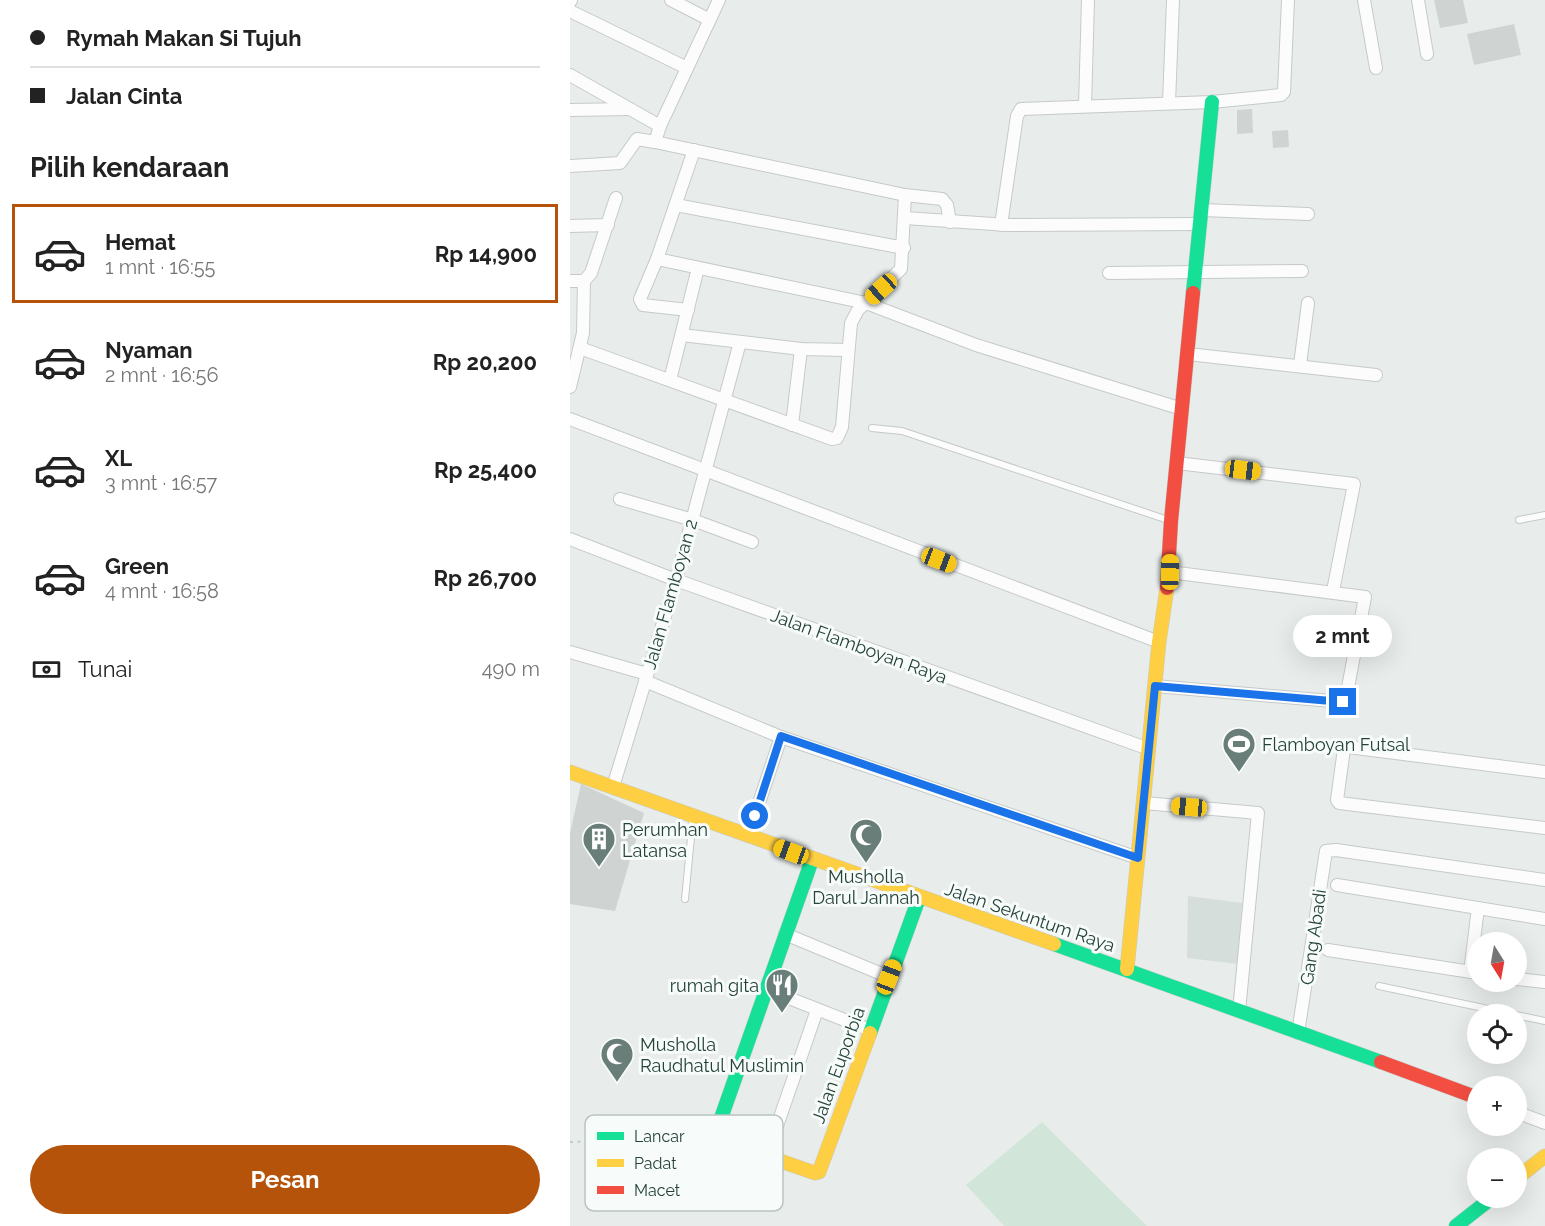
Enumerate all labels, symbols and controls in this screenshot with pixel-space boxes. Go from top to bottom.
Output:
text: Rymah Makan Si Tujuh [66,25,302,51]
text: Jalan Cinta [66,83,182,109]
text: Pilih kendaraan [30,152,229,183]
icon: car [33,227,87,281]
text: Hemat [105,229,176,255]
text: Rp 14,900 [435,241,537,267]
text: 1 mnt · 16:55 [105,255,215,279]
car [862,270,900,308]
icon: car [33,335,87,389]
text: Nyaman [105,337,193,363]
text: Rp 20,200 [433,349,537,375]
text: 2 mnt · 16:56 [105,363,218,387]
icon: car [33,443,87,497]
text: XL [105,445,132,471]
text: Rp 25,400 [434,457,537,483]
car [1224,459,1262,481]
text: 3 mnt · 16:57 [105,471,217,495]
street label: Jalan Flamboyan 2 [639,517,701,671]
car [919,545,959,575]
icon: car [33,551,87,605]
text: Green [105,553,169,579]
car [1161,554,1179,590]
text: Rp 26,700 [433,565,537,591]
text: 4 mnt · 16:58 [105,579,219,603]
street label: Jalan Flamboyan Raya [768,604,950,688]
callout: 2 mnt [1294,615,1392,657]
text: 2 mnt [1315,624,1370,648]
icon: cash [30,653,63,686]
text: Tunai [78,656,132,682]
text: 490 m [482,657,540,681]
route end [1329,688,1356,715]
sports icon: Flamboyan Futsal [1221,726,1257,773]
place label: Flamboyan Futsal [1262,734,1410,755]
car [1170,796,1208,818]
route start [741,802,768,829]
mosque icon: Musholla Darul Jannah [848,817,884,864]
place label: Perumhan Latansa [622,819,708,861]
building icon: Perumhan Latansa [581,821,617,868]
car [771,837,811,867]
place label: Musholla Darul Jannah [812,866,920,908]
street label: Jalan Sekuntum Raya [942,878,1118,956]
street label: Gang Abadi [1296,888,1330,986]
north arrow [1467,932,1527,992]
map controls [1467,932,1527,1208]
car [874,957,904,997]
restaurant icon: rumah gita [764,967,800,1014]
place label: rumah gita [670,975,759,996]
street label: Jalan Euporbia [807,1004,869,1126]
button: locate [1467,1004,1527,1064]
place label: Musholla Raudhatul Muslimin [640,1034,804,1076]
mosque icon: Musholla Raudhatul Muslimin [599,1036,635,1083]
button: + [1467,1076,1527,1136]
legend [585,1115,783,1211]
text: Lancar [634,1127,685,1146]
button: Pesan [30,1145,540,1214]
button: − [1467,1148,1527,1208]
text: Padat [634,1154,677,1173]
text: Macet [634,1181,681,1200]

